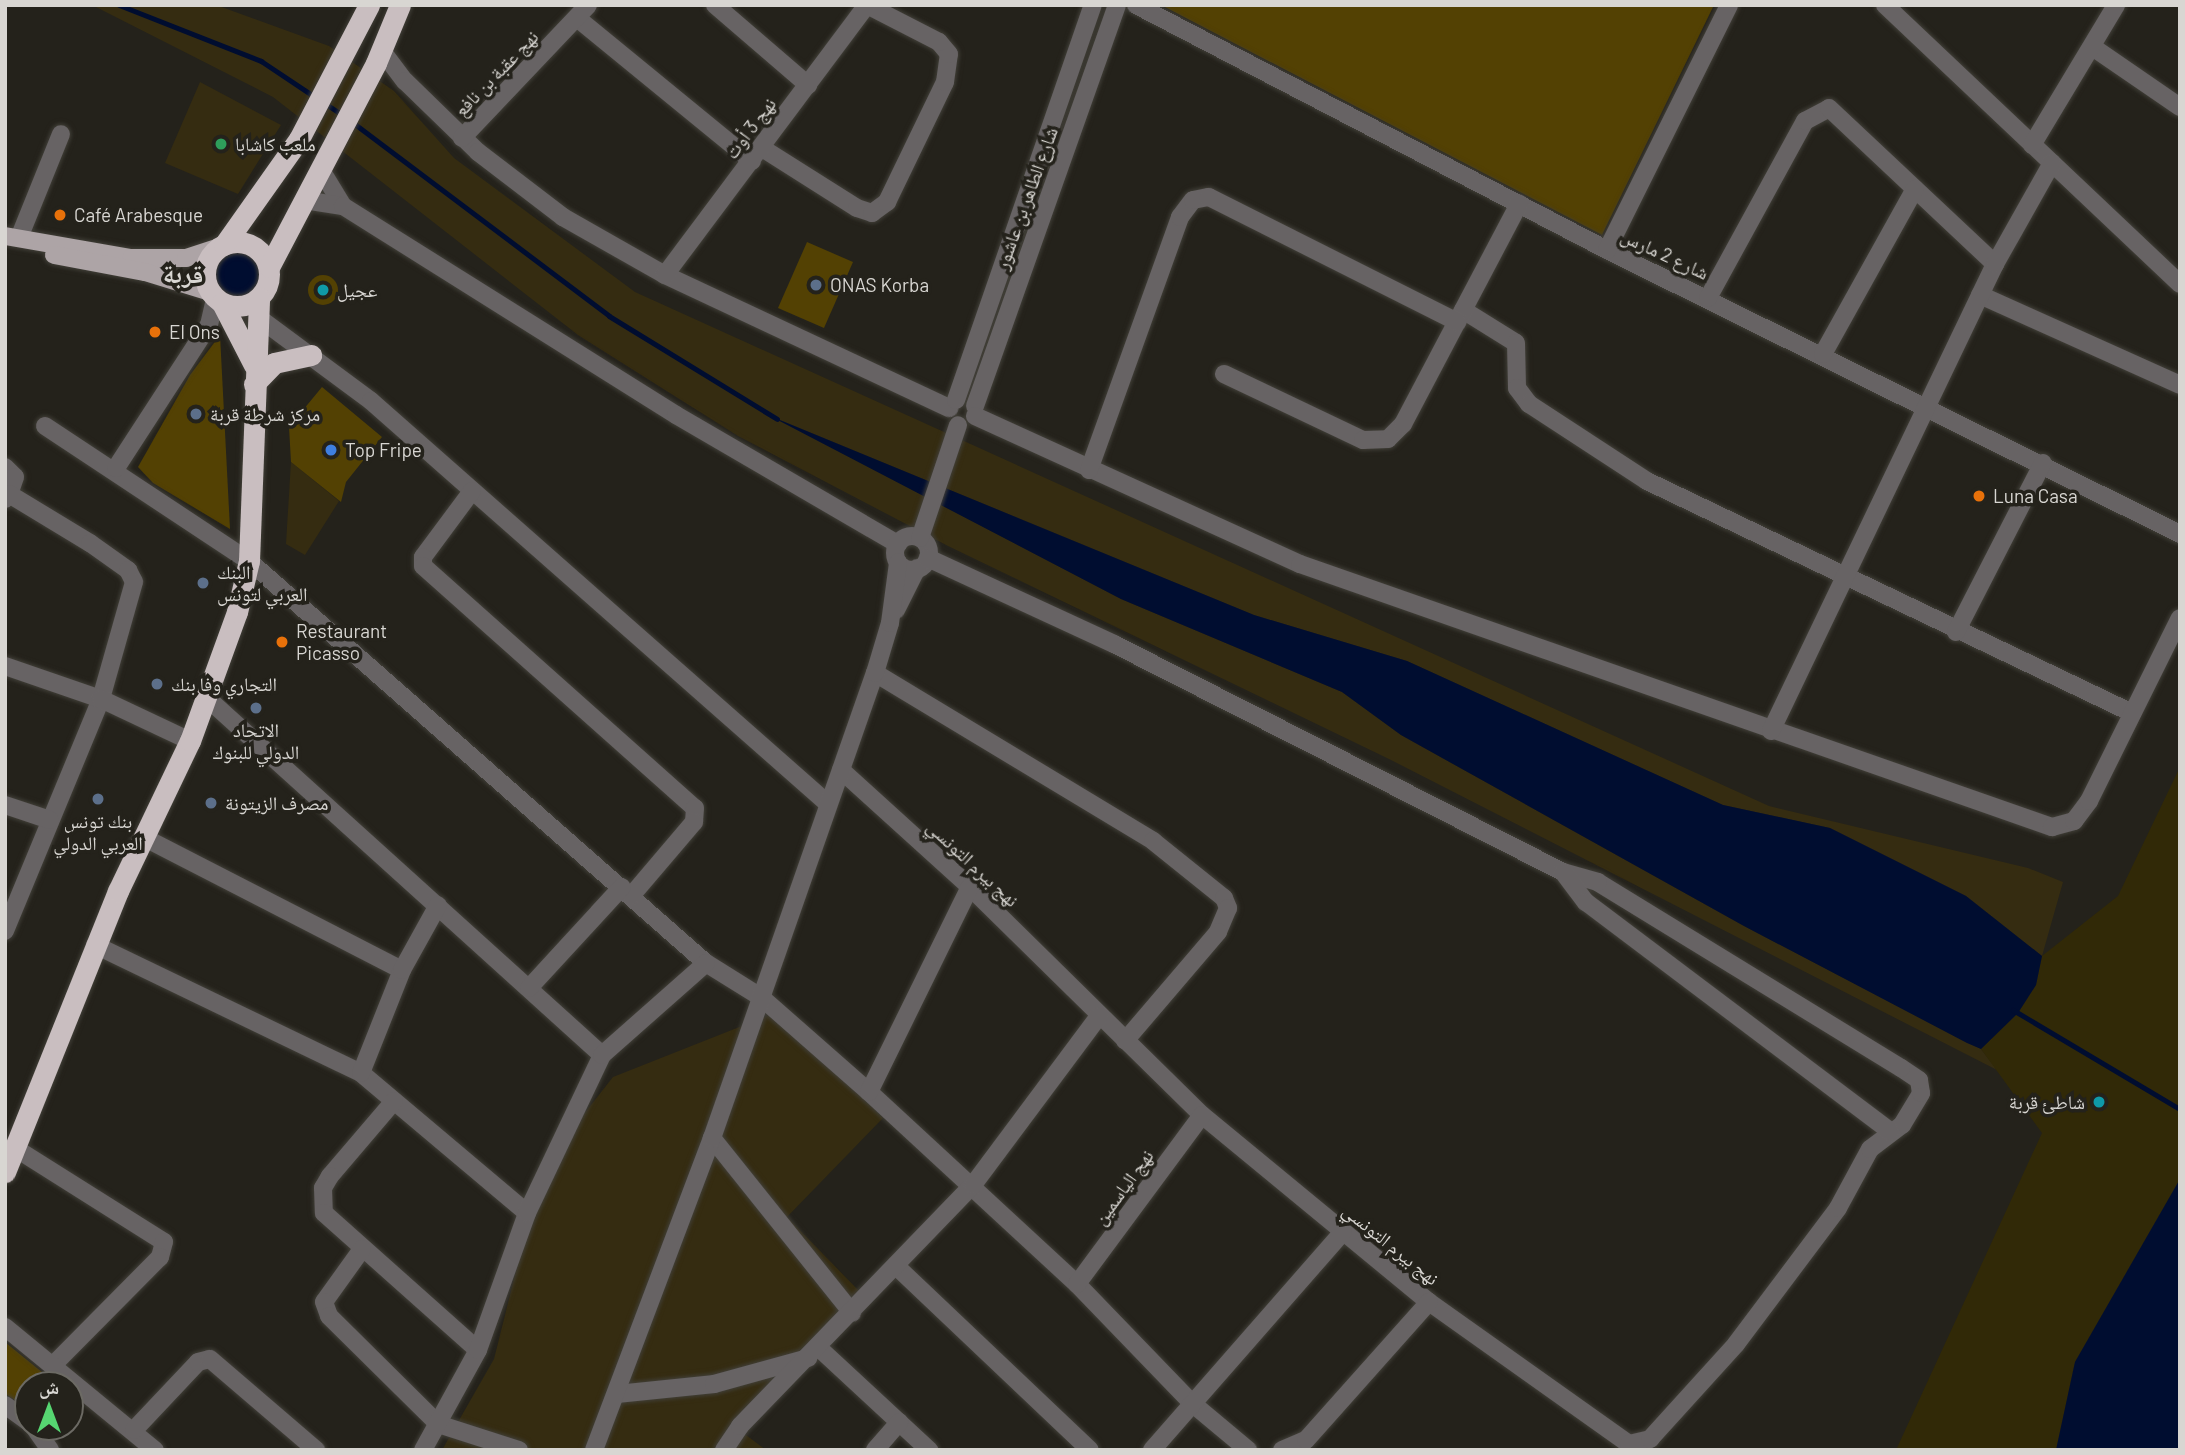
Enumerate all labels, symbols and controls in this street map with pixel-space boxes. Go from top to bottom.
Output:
street label: نهج عقبة بن نافع [449,25,543,121]
street label: نهج 3 أوت [720,93,780,163]
street label: شارع الطاهر بن عاشور [990,124,1062,272]
place label: ملعب كاشابا [235,133,316,155]
marker: ملعب كاشابا [213,136,229,152]
place label: Café Arabesque [74,204,203,226]
marker: Café Arabesque [52,207,68,223]
street label: شارع 2 مارس [1618,224,1712,284]
district label: قربة [163,257,203,289]
place label: ONAS Korba [830,274,929,296]
marker: ONAS Korba [808,277,824,293]
place label: عجيل [337,279,377,301]
marker: عجيل [315,282,331,298]
place label: El Ons [169,321,220,343]
marker: El Ons [147,324,163,340]
place label: مركز شرطة قربة [210,403,320,425]
marker: مركز شرطة قربة [188,406,204,422]
place label: Top Fripe [345,439,422,461]
marker: Top Fripe [323,442,339,458]
place label: Luna Casa [1993,485,2078,507]
marker: Luna Casa [1971,488,1987,504]
place label: البنك العربي لتونس [217,561,307,605]
marker: البنك العربي لتونس [195,575,211,591]
place label: Restaurant Picasso [296,620,387,664]
marker: Restaurant Picasso [274,634,290,650]
place label: التجاري وفا بنك [171,673,277,695]
marker: التجاري وفا بنك [149,676,165,692]
marker: الاتحاد الدولي للبنوك [248,700,264,716]
place label: الاتحاد الدولي للبنوك [213,719,299,763]
marker: بنك تونس العربي الدولي [90,791,106,807]
place label: مصرف الزيتونة [225,792,328,814]
marker: مصرف الزيتونة [203,795,219,811]
place label: بنك تونس العربي الدولي [53,810,143,854]
street label: نهج بيرم التونسي [922,815,1024,911]
place label: شاطئ قربة [2009,1091,2085,1113]
marker: شاطئ قربة [2091,1094,2107,1110]
street label: نهج الياسمين [1088,1145,1158,1229]
street label: نهج بيرم التونسي [1338,1198,1444,1290]
north arrow [14,1371,84,1441]
text: ش [39,1375,59,1398]

